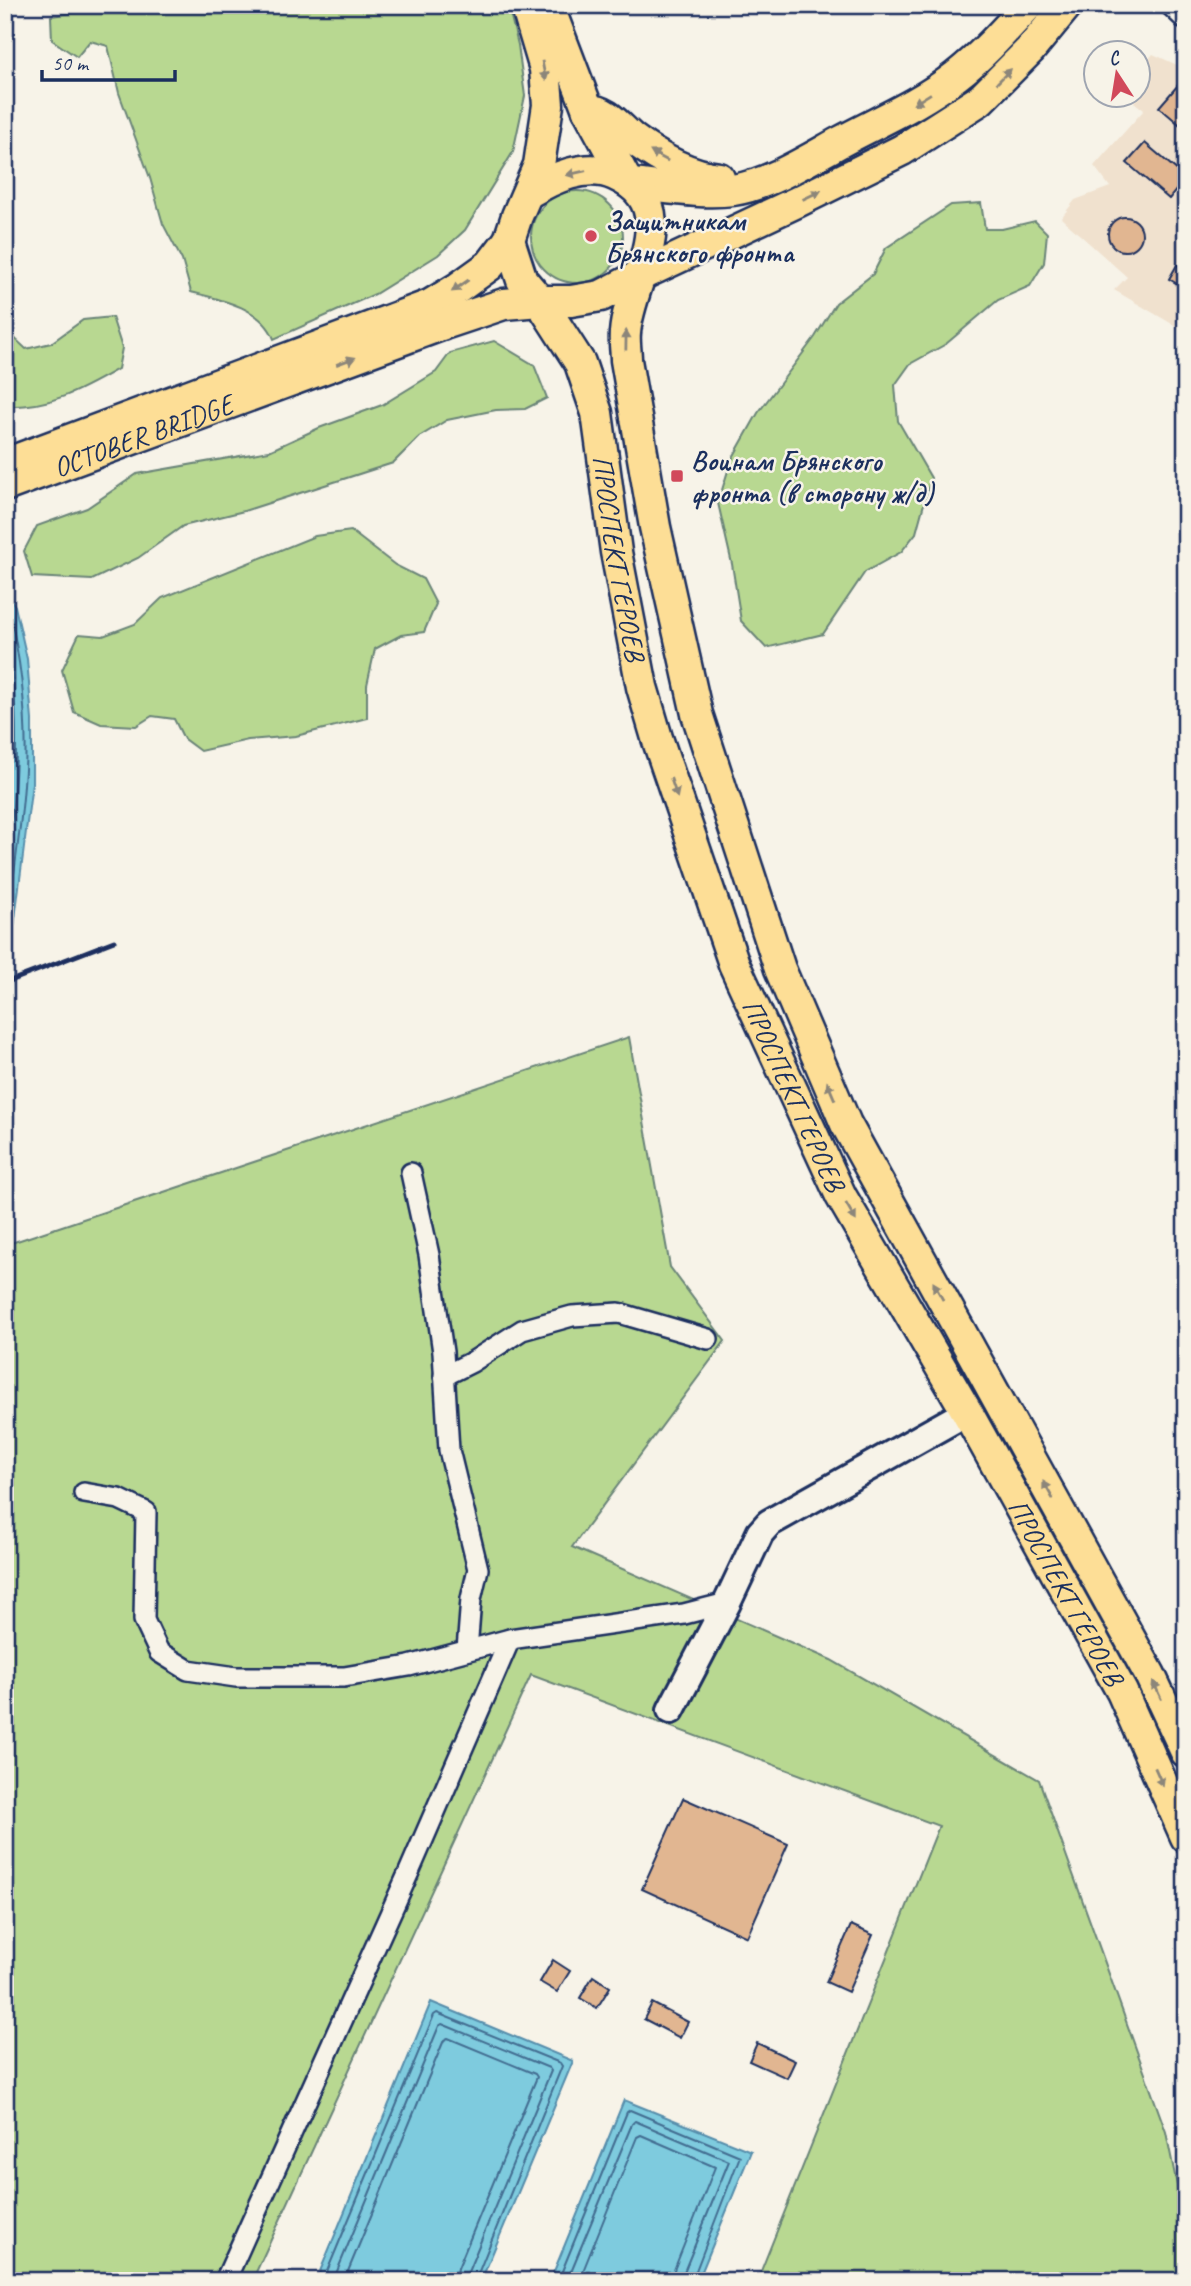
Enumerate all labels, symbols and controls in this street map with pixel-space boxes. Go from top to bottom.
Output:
scale bar [42,38,175,82]
north arrow [1082,38,1152,108]
text: С [1107,45,1123,71]
text: 50 m [52,50,90,76]
one-way arrow [539,60,550,82]
one-way arrow [996,68,1012,85]
one-way arrow [912,92,932,105]
one-way arrow [650,150,669,162]
one-way arrow [565,168,587,179]
one-way arrow [802,189,822,201]
place label: Защитникам Брянского фронта [605,203,795,270]
marker: Защитникам Брянского фронта [583,228,599,244]
one-way arrow [451,279,469,293]
one-way arrow [620,329,632,351]
one-way arrow [335,355,356,366]
street label: OCTOBER BRIDGE [48,385,241,484]
place label: Воинам Брянского фронта (в сторону ж/д) [691,443,935,510]
street label: ПРОСПЕКТ ГЕРОЕВ [585,453,655,666]
marker: Воинам Брянского фронта (в сторону ж/д) [669,468,685,484]
one-way arrow [669,778,680,799]
street label: ПРОСПЕКТ ГЕРОЕВ [735,993,855,1199]
one-way arrow [826,1080,837,1101]
one-way arrow [845,1203,857,1222]
one-way arrow [932,1282,944,1301]
one-way arrow [1042,1481,1054,1500]
street label: ПРОСПЕКТ ГЕРОЕВ [1001,1493,1133,1694]
one-way arrow [1151,1680,1163,1700]
one-way arrow [1153,1767,1165,1787]

